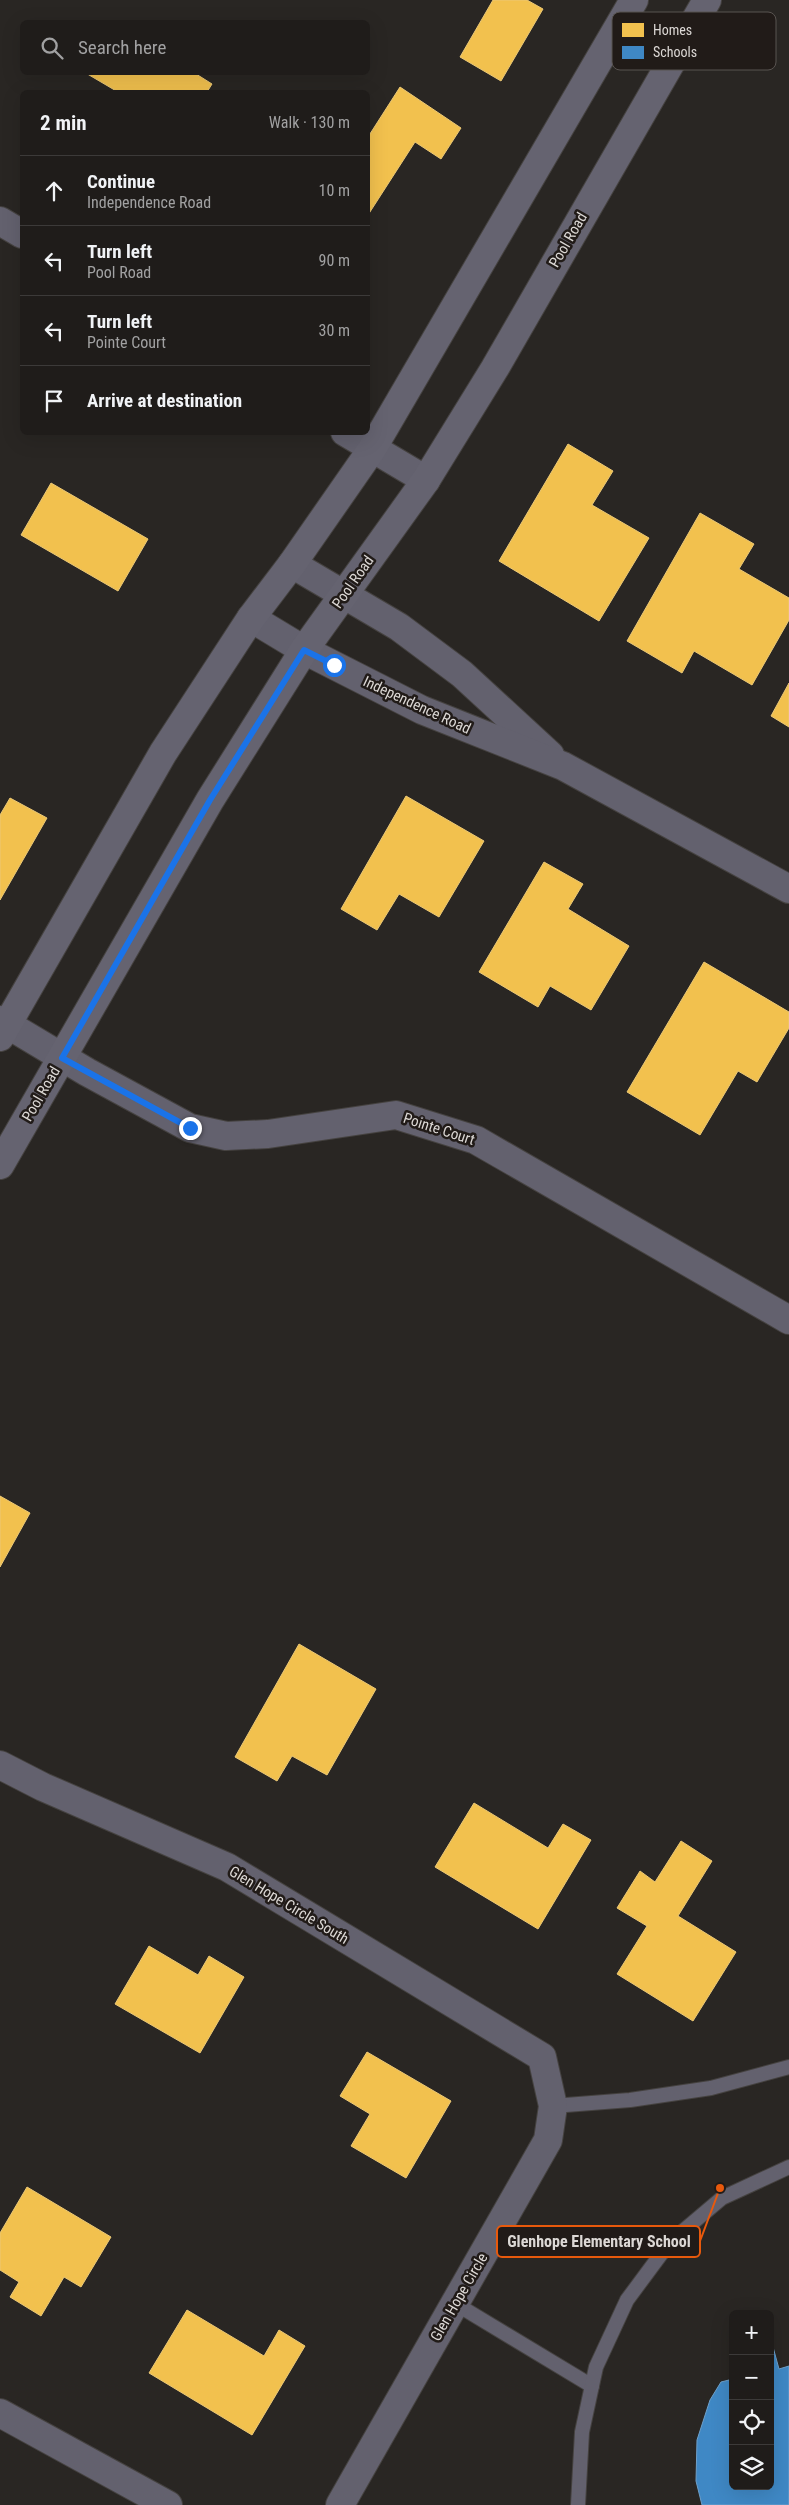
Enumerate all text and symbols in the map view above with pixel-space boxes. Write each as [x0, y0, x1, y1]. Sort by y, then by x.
legend [612, 12, 776, 70]
search box [20, 20, 370, 75]
text: Homes [653, 22, 692, 38]
icon: search [38, 34, 66, 62]
text: Search here [78, 36, 166, 59]
text: Schools [653, 44, 697, 60]
text: 2 min [40, 111, 87, 135]
text: Walk · 130 m [269, 113, 350, 132]
text: Continue [87, 170, 155, 193]
icon: ahead [40, 177, 68, 205]
text: 10 m [318, 181, 350, 200]
text: Independence Road [87, 193, 211, 212]
street label: Pool Road [545, 209, 591, 271]
text: Turn left [87, 240, 152, 263]
icon: left [40, 247, 68, 275]
text: 90 m [318, 251, 350, 270]
text: Pool Road [87, 263, 151, 282]
text: Turn left [87, 310, 152, 333]
icon: left [40, 317, 68, 345]
text: 30 m [318, 321, 350, 340]
text: Pointe Court [87, 333, 166, 352]
icon: arrive [40, 387, 68, 415]
text: Arrive at destination [87, 389, 242, 412]
street label: Pool Road [328, 552, 378, 612]
route start [323, 654, 346, 677]
street label: Independence Road [360, 672, 474, 738]
street label: Pool Road [18, 1063, 64, 1125]
street label: Pointe Court [401, 1109, 477, 1149]
route end [179, 1117, 202, 1140]
street label: Glen Hope Circle South [226, 1862, 352, 1948]
callout: Glenhope Elementary School [497, 2226, 700, 2257]
text: Glenhope Elementary School [507, 2232, 691, 2251]
street label: Glen Hope Circle [427, 2250, 491, 2344]
map controls [729, 2310, 774, 2490]
button: + [729, 2310, 774, 2355]
button: − [729, 2355, 774, 2400]
button: locate [729, 2400, 774, 2445]
button: layers [729, 2445, 774, 2490]

